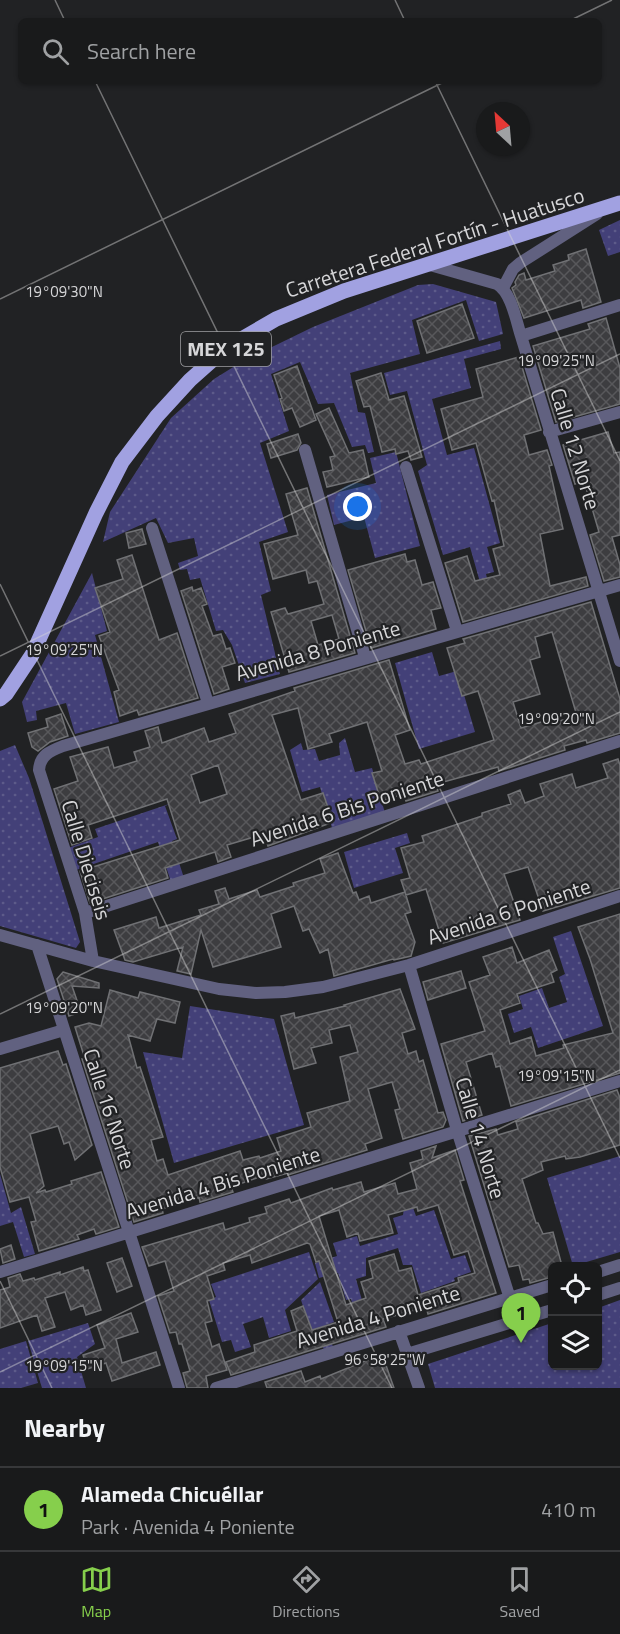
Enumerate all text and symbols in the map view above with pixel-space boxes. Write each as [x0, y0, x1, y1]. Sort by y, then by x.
search box [18, 18, 602, 84]
text: Search here [87, 34, 196, 68]
icon: search [39, 35, 72, 68]
north arrow [476, 102, 530, 156]
street label: Carretera Federal Fortín - Huatusco [281, 179, 588, 306]
text: 19°09'30"N [25, 280, 103, 303]
road number: MEX 125 [181, 332, 271, 366]
text: 19°09'25"N [517, 349, 595, 372]
street label: Calle 12 Norte [542, 384, 610, 513]
your location [343, 492, 372, 521]
street label: Avenida 8 Poniente [231, 611, 404, 689]
text: 19°09'25"N [25, 638, 103, 661]
text: 19°09'20"N [517, 707, 595, 730]
street label: Avenida 6 Bis Poniente [246, 762, 448, 855]
street label: Calle Dieciseis [54, 796, 120, 924]
street label: Avenida 6 Poniente [423, 870, 595, 953]
text: 19°09'20"N [25, 996, 103, 1019]
street label: Calle 16 Norte [75, 1044, 145, 1173]
text: 19°09'15"N [517, 1064, 595, 1087]
street label: Calle 14 Norte [447, 1073, 515, 1202]
street label: Avenida 4 Bis Poniente [121, 1137, 324, 1227]
map controls [548, 1262, 602, 1370]
button: locate [548, 1262, 602, 1316]
street label: Avenida 4 Poniente [292, 1276, 464, 1356]
pin: 1 [502, 1294, 540, 1343]
button: layers [548, 1316, 602, 1370]
text: 96°58'25"W [345, 1348, 425, 1371]
text: 19°09'15"N [25, 1354, 103, 1377]
text: Nearby [24, 1408, 105, 1447]
text: Alameda Chicuéllar [81, 1477, 264, 1511]
text: 1 [38, 1494, 49, 1525]
text: 410 m [541, 1494, 596, 1525]
text: Park · Avenida 4 Poniente [81, 1511, 295, 1542]
tab: Map [80, 1563, 113, 1623]
tab: Directions [272, 1563, 340, 1623]
tab: Saved [500, 1563, 540, 1623]

